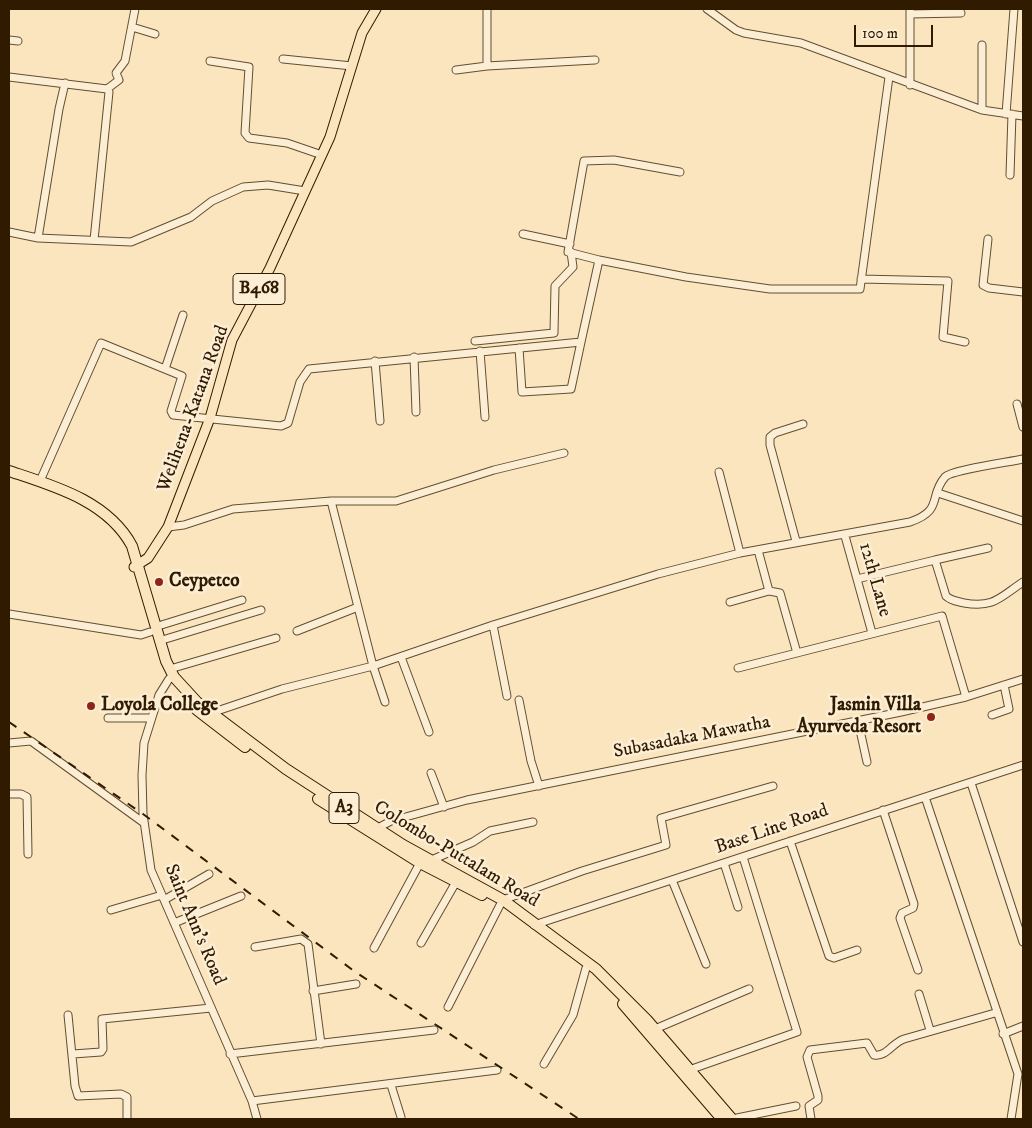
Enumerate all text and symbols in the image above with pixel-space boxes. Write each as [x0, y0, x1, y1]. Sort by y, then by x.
scale bar [857, 15, 936, 47]
text: 100 m [862, 24, 898, 43]
road number: B468 [233, 274, 285, 304]
street label: Welihena-Katana Road [153, 323, 235, 495]
street label: 12th Lane [853, 540, 895, 620]
place label: Ceypetco [169, 571, 239, 593]
marker: Ceypetco [153, 576, 165, 588]
place label: Loyola College [101, 695, 218, 717]
place label: Jasmin Villa Ayurveda Resort [797, 695, 921, 739]
marker: Loyola College [85, 700, 97, 712]
marker: Jasmin Villa Ayurveda Resort [925, 711, 937, 723]
street label: Subasadaka Mawatha [612, 712, 772, 764]
road number: A3 [329, 792, 359, 824]
street label: Colombo-Puttalam Road [369, 797, 543, 913]
street label: Base Line Road [712, 800, 832, 860]
street label: Saint Ann's Road [158, 861, 230, 989]

